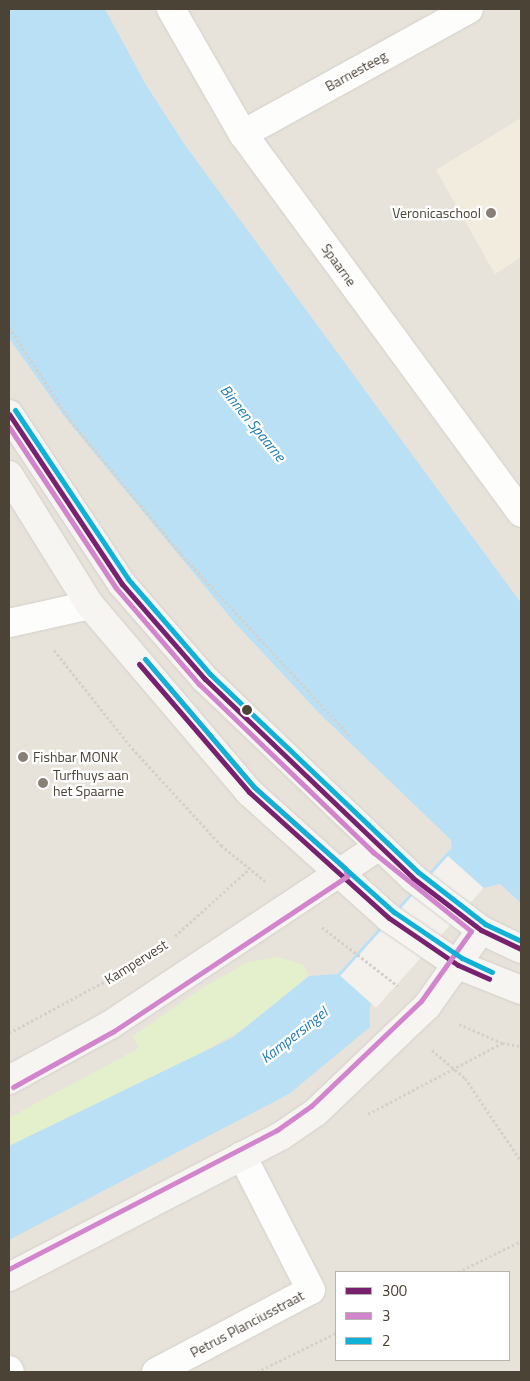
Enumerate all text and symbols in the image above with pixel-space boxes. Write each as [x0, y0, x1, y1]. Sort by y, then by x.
street label: Barnesteeg [322, 47, 390, 95]
place label: Veronicaschool [392, 205, 481, 221]
marker: Veronicaschool [485, 207, 497, 219]
street label: Spaarne [318, 240, 360, 290]
water label: Binnen Spaarne [217, 381, 289, 465]
unlabelled marker [242, 705, 252, 715]
place label: Fishbar MONK [33, 749, 118, 765]
marker: Fishbar MONK [17, 751, 29, 763]
place label: Turfhuys aan het Spaarne [53, 767, 129, 800]
marker: Turfhuys aan het Spaarne [37, 777, 49, 789]
street label: Kampervest [101, 936, 171, 988]
water label: Kampersingel [257, 1003, 331, 1067]
legend [335, 1271, 510, 1361]
text: 300 [382, 1279, 407, 1302]
street label: Petrus Planciusstraat [187, 1287, 307, 1361]
text: 3 [382, 1304, 390, 1327]
text: 2 [382, 1329, 390, 1352]

